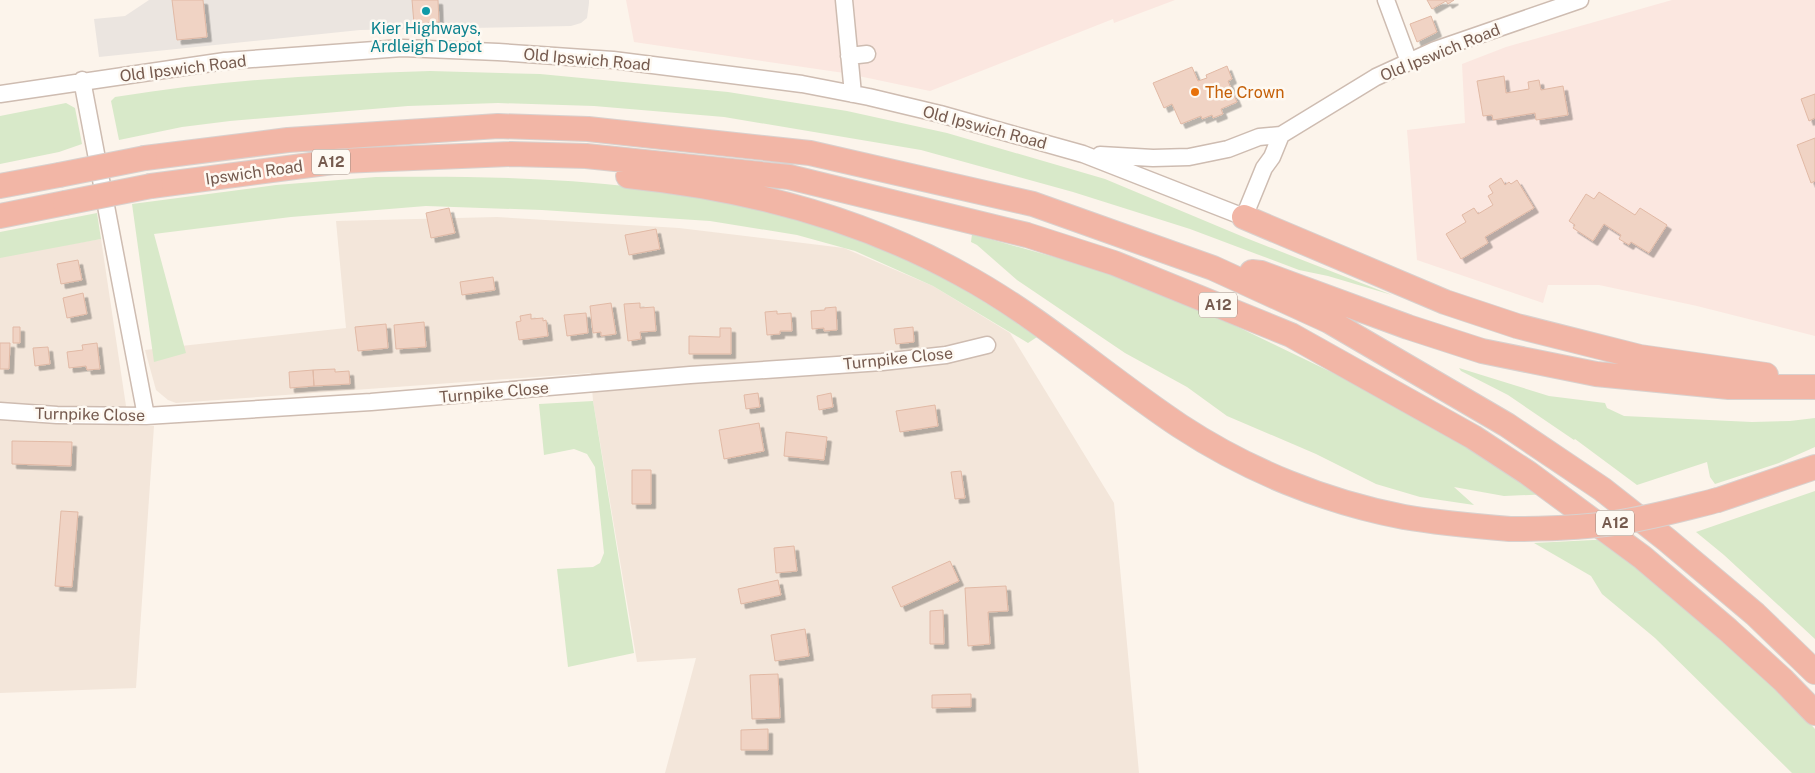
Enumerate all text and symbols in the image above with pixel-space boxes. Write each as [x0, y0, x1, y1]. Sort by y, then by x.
marker: Kier Highways, Ardleigh Depot [420, 5, 432, 17]
place label: Kier Highways, Ardleigh Depot [370, 19, 482, 56]
street label: Old Ipswich Road [1377, 20, 1503, 85]
street label: Old Ipswich Road [523, 44, 651, 75]
street label: Old Ipswich Road [119, 51, 248, 86]
place label: The Crown [1205, 83, 1284, 102]
marker: The Crown [1189, 86, 1201, 98]
street label: Old Ipswich Road [921, 102, 1049, 153]
road number: A12 [312, 150, 350, 174]
street label: Ipswich Road [204, 156, 304, 189]
road number: A12 [1199, 292, 1237, 318]
street label: Turnpike Close [842, 343, 954, 374]
street label: Turnpike Close [438, 378, 550, 407]
street label: Turnpike Close [35, 404, 145, 425]
road number: A12 [1596, 510, 1634, 536]

